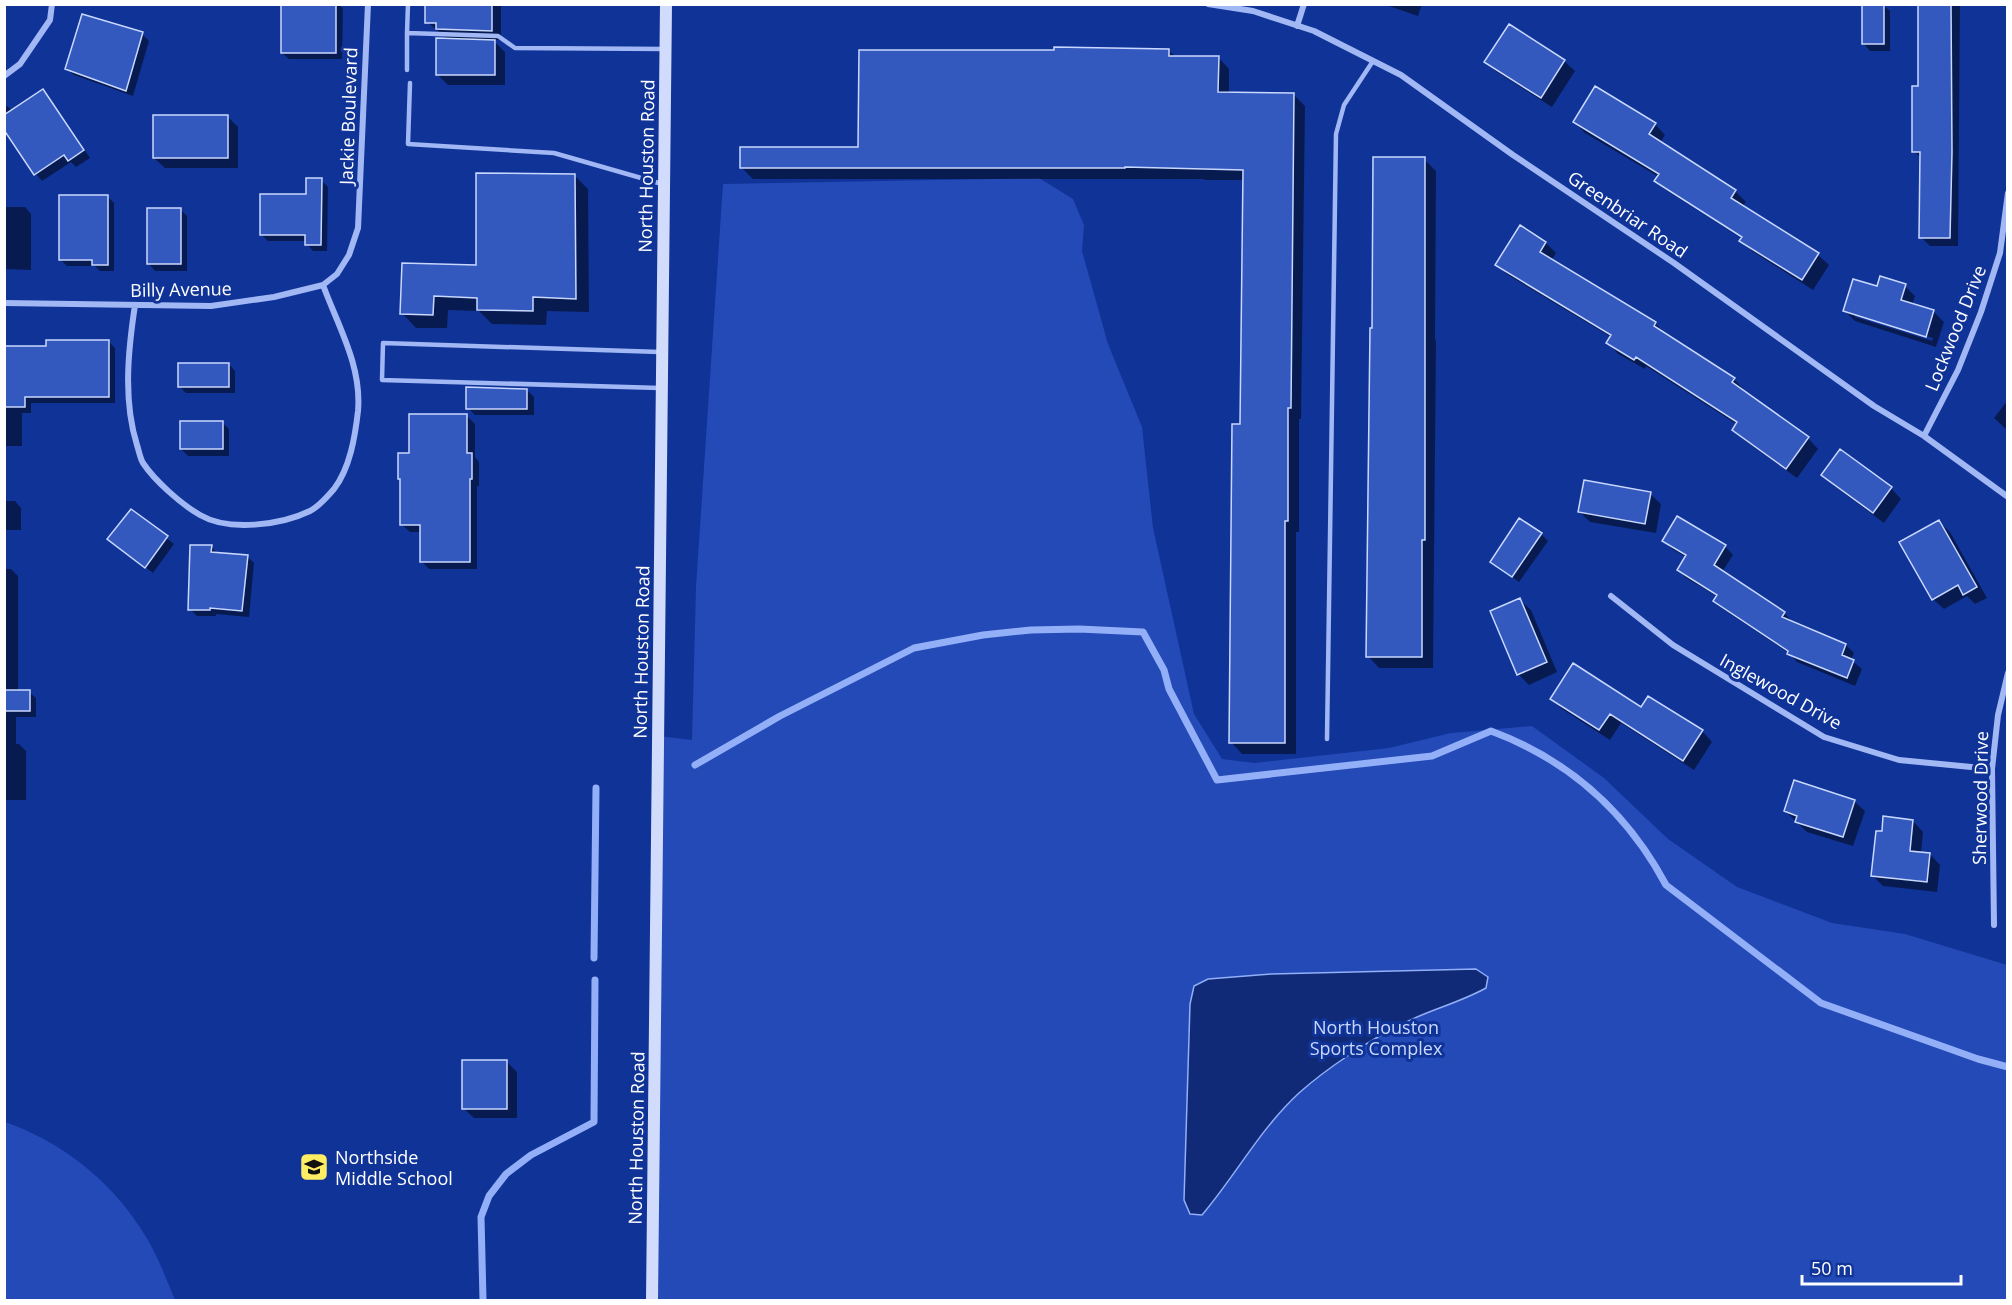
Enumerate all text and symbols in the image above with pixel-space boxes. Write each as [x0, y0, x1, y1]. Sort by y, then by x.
street label: Jackie Boulevard [334, 47, 362, 187]
street label: North Houston Road [632, 79, 660, 253]
street label: Greenbriar Road [1563, 165, 1693, 263]
street label: Lockwood Drive [1919, 262, 1991, 394]
street label: Billy Avenue [130, 276, 232, 302]
street label: North Houston Road [627, 565, 655, 739]
street label: Inglewood Drive [1716, 648, 1846, 734]
street label: Sherwood Drive [1967, 731, 1993, 865]
park label: North Houston Sports Complex [1310, 1015, 1443, 1060]
street label: North Houston Road [622, 1051, 650, 1225]
place label: Northside Middle School [335, 1145, 453, 1190]
school or university icon: Northside Middle School [298, 1151, 330, 1183]
scale bar [1802, 1248, 1961, 1286]
text: 50 m [1811, 1256, 1853, 1280]

